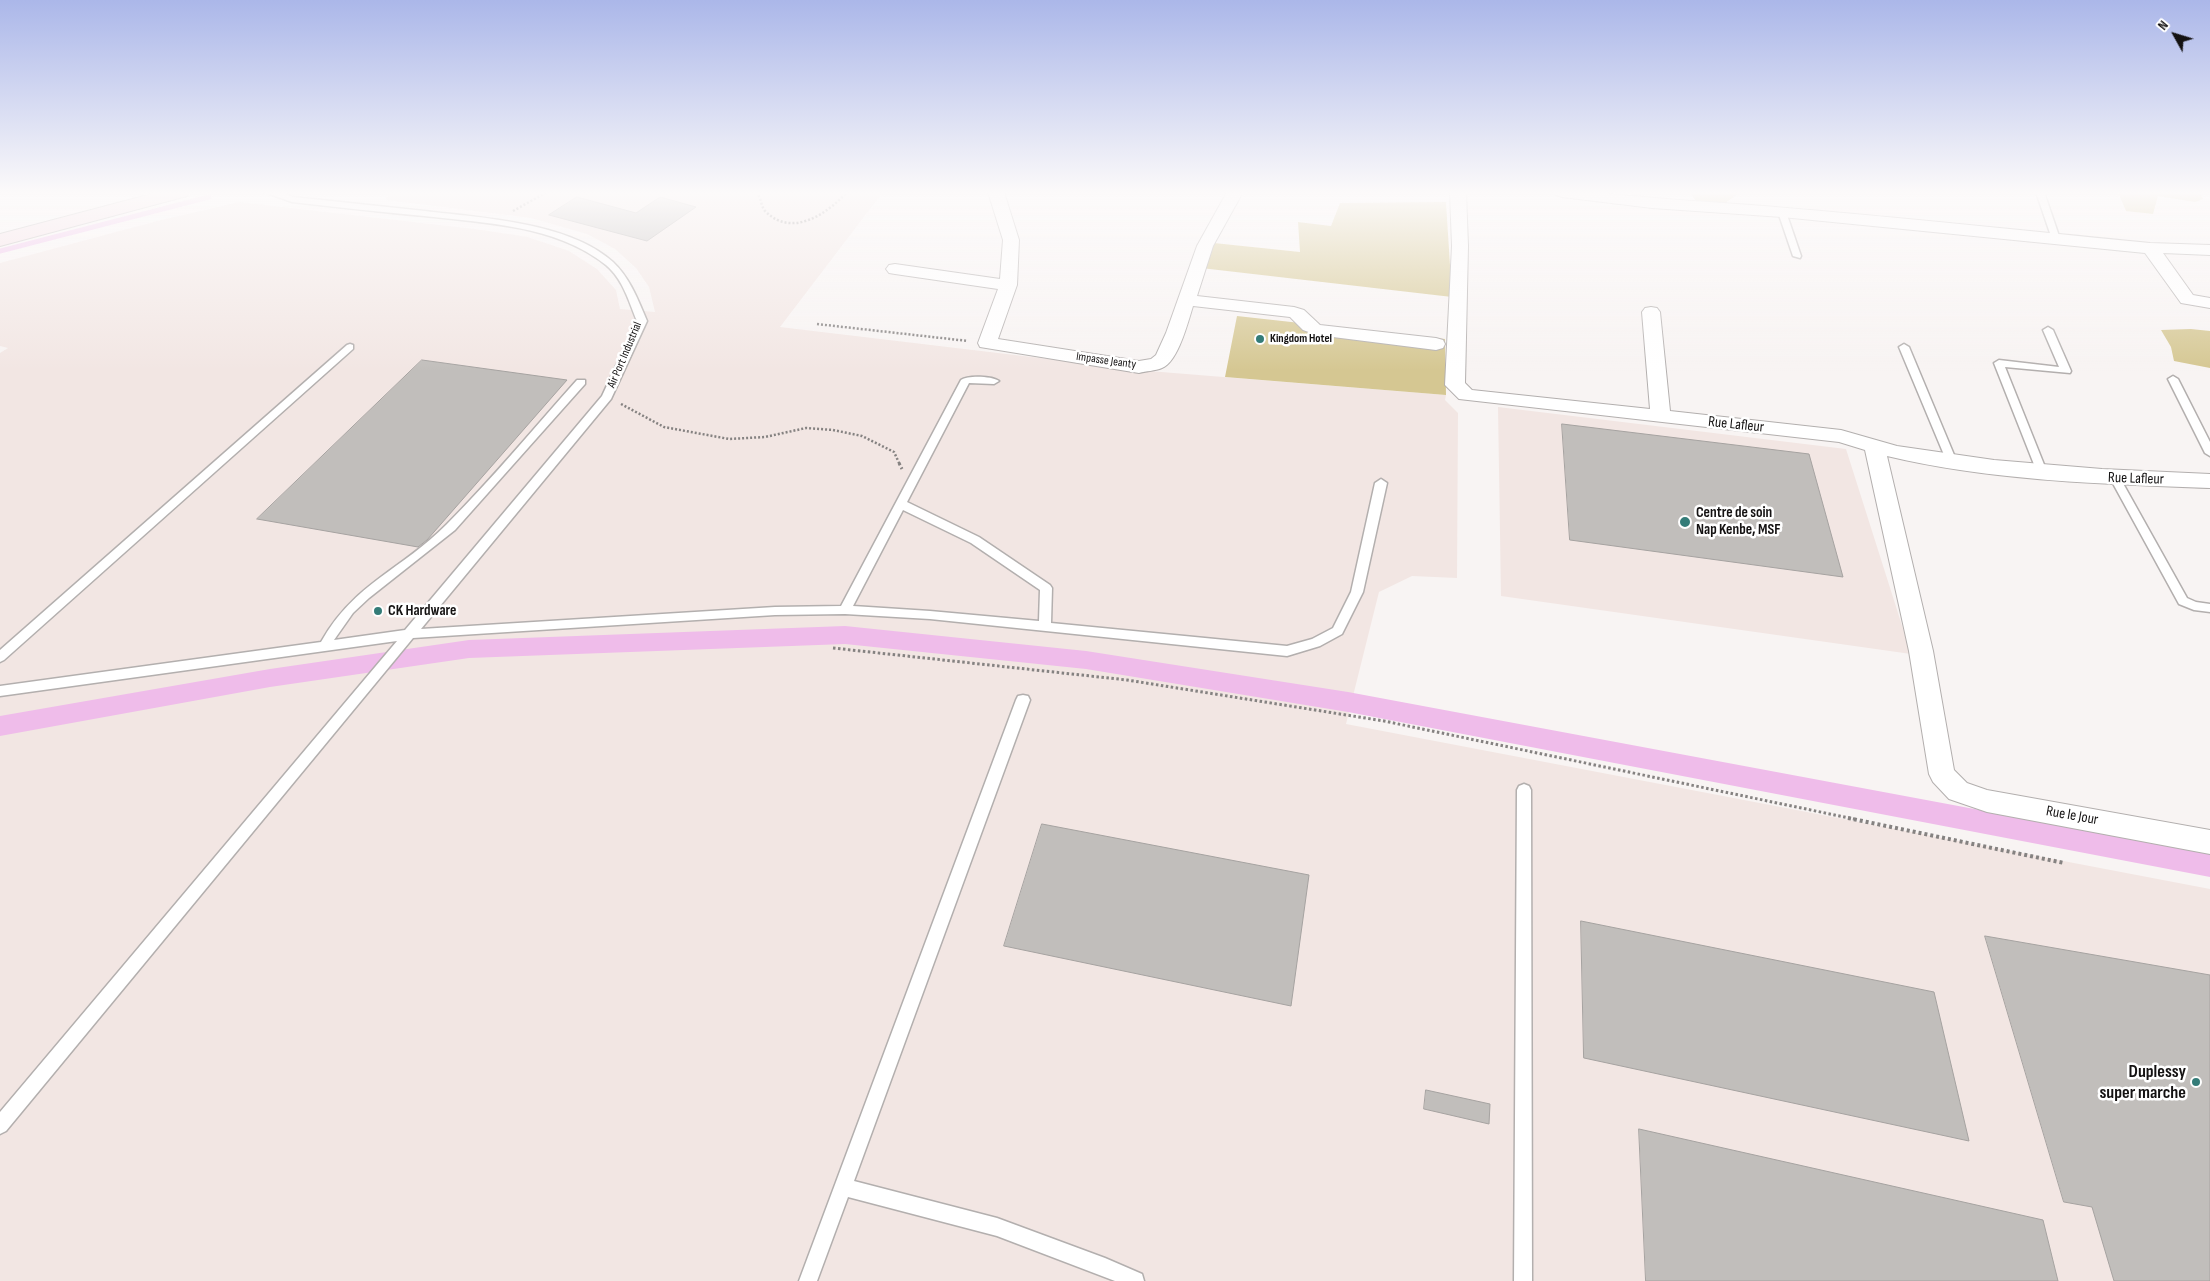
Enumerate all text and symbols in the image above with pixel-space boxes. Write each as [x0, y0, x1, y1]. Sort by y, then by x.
north arrow [2150, 10, 2200, 60]
text: N [2154, 17, 2172, 34]
street label: Air Port Industrial [605, 320, 645, 390]
place label: Kingdom Hotel [1270, 332, 1332, 346]
marker: Kingdom Hotel [1254, 333, 1266, 345]
street label: Impasse Jeanty [1075, 350, 1137, 372]
street label: Rue Lafleur [1707, 413, 1765, 437]
street label: Rue Lafleur [2108, 469, 2164, 489]
place label: Centre de soin Nap Kenbe, MSF [1696, 504, 1780, 539]
marker: Centre de soin Nap Kenbe, MSF [1678, 515, 1692, 529]
place label: CK Hardware [388, 602, 456, 620]
marker: CK Hardware [372, 605, 384, 617]
street label: Rue le Jour [2044, 803, 2100, 829]
place label: Duplessy super marche [2099, 1061, 2186, 1104]
marker: Duplessy super marche [2190, 1076, 2202, 1088]

